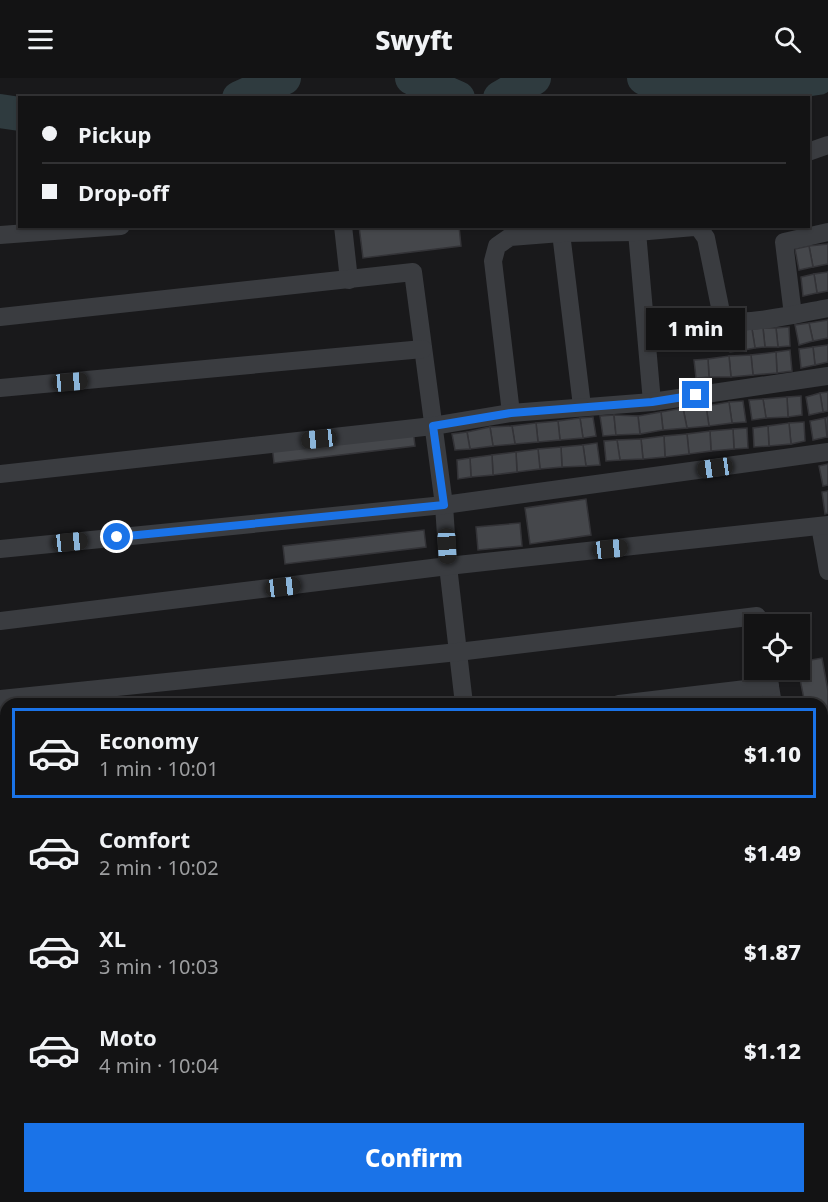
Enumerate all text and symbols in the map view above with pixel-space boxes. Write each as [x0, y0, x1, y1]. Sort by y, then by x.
text: Swyft [375, 21, 453, 58]
icon: menu [24, 23, 57, 56]
icon: search [771, 23, 804, 56]
text: Pickup [78, 119, 151, 149]
text: Drop-off [78, 177, 169, 207]
callout: 1 min [646, 308, 746, 350]
text: 1 min [668, 315, 723, 342]
car [51, 371, 89, 393]
route end [682, 381, 709, 408]
car [300, 428, 338, 450]
car [696, 457, 734, 479]
route start [103, 523, 130, 550]
car [437, 528, 457, 564]
car [51, 531, 89, 553]
car [591, 538, 629, 560]
car [264, 576, 302, 598]
map controls [744, 614, 810, 680]
button: locate [744, 614, 810, 680]
text: Economy [99, 725, 198, 755]
icon: car [27, 726, 81, 780]
text: $1.10 [744, 738, 801, 768]
text: 1 min · 10:01 [99, 755, 219, 782]
text: Comfort [99, 824, 190, 854]
icon: car [27, 825, 81, 879]
text: $1.49 [744, 837, 801, 867]
text: 2 min · 10:02 [99, 854, 219, 881]
text: XL [99, 923, 126, 953]
icon: car [27, 924, 81, 978]
text: $1.87 [744, 936, 801, 966]
text: 3 min · 10:03 [99, 953, 219, 980]
text: Moto [99, 1022, 157, 1052]
icon: car [27, 1023, 81, 1077]
text: $1.12 [744, 1035, 801, 1065]
text: 4 min · 10:04 [99, 1052, 219, 1079]
button: Confirm [24, 1123, 804, 1192]

